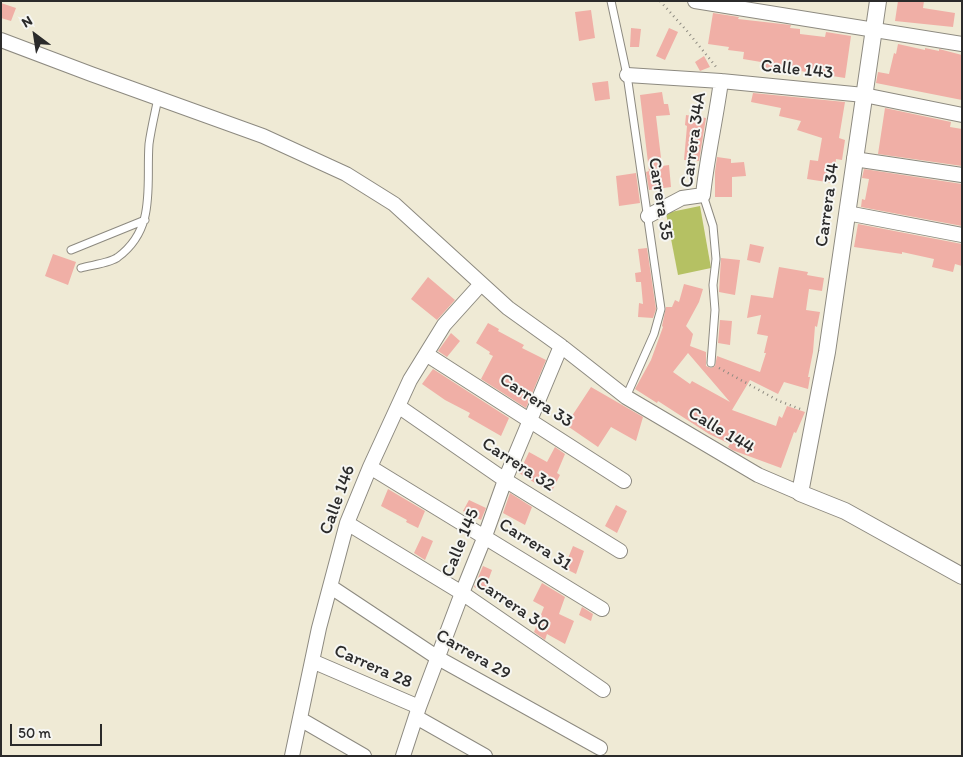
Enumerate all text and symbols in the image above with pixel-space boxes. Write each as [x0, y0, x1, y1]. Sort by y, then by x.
north arrow [10, 10, 60, 60]
text: N [19, 12, 35, 31]
street label: Calle 143 [760, 55, 834, 85]
street label: Carrera 34A [677, 91, 711, 189]
street label: Carrera 35 [643, 156, 677, 242]
street label: Carrera 34 [811, 162, 845, 248]
street label: Carrera 33 [495, 369, 577, 433]
street label: Calle 144 [684, 403, 758, 459]
street label: Carrera 32 [477, 433, 559, 497]
street label: Calle 146 [315, 462, 361, 538]
street label: Calle 145 [437, 505, 485, 581]
street label: Carrera 31 [494, 514, 576, 576]
street label: Carrera 30 [471, 572, 553, 638]
street label: Carrera 29 [432, 625, 514, 685]
street label: Carrera 28 [331, 640, 415, 694]
scale bar [12, 714, 105, 746]
text: 50 m [18, 724, 51, 742]

